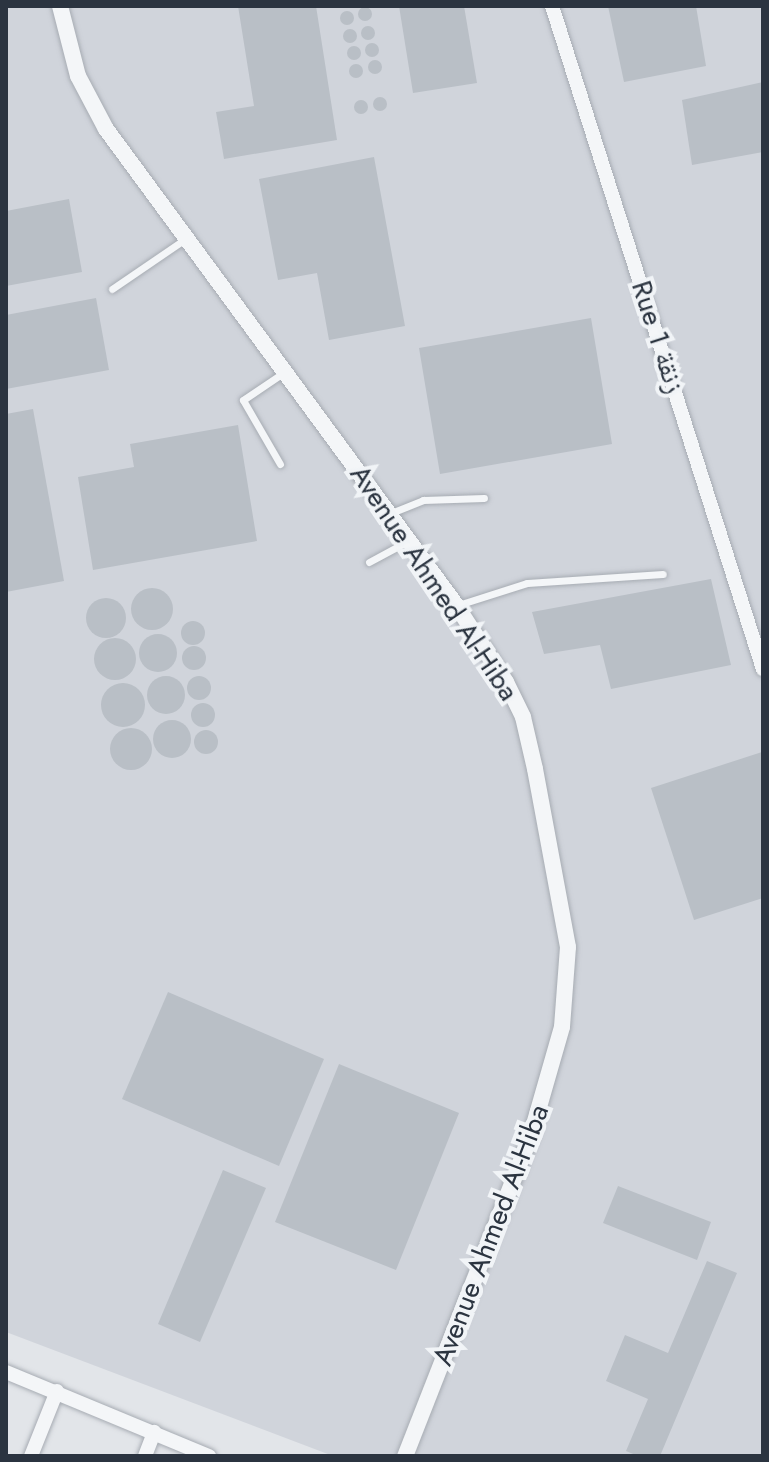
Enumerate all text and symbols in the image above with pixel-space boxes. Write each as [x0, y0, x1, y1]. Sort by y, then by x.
street label: Rue 1 زنقة [624, 277, 692, 397]
street label: Avenue Ahmed Al-Hiba [343, 459, 525, 707]
street label: Avenue Ahmed Al-Hiba [426, 1100, 556, 1370]

